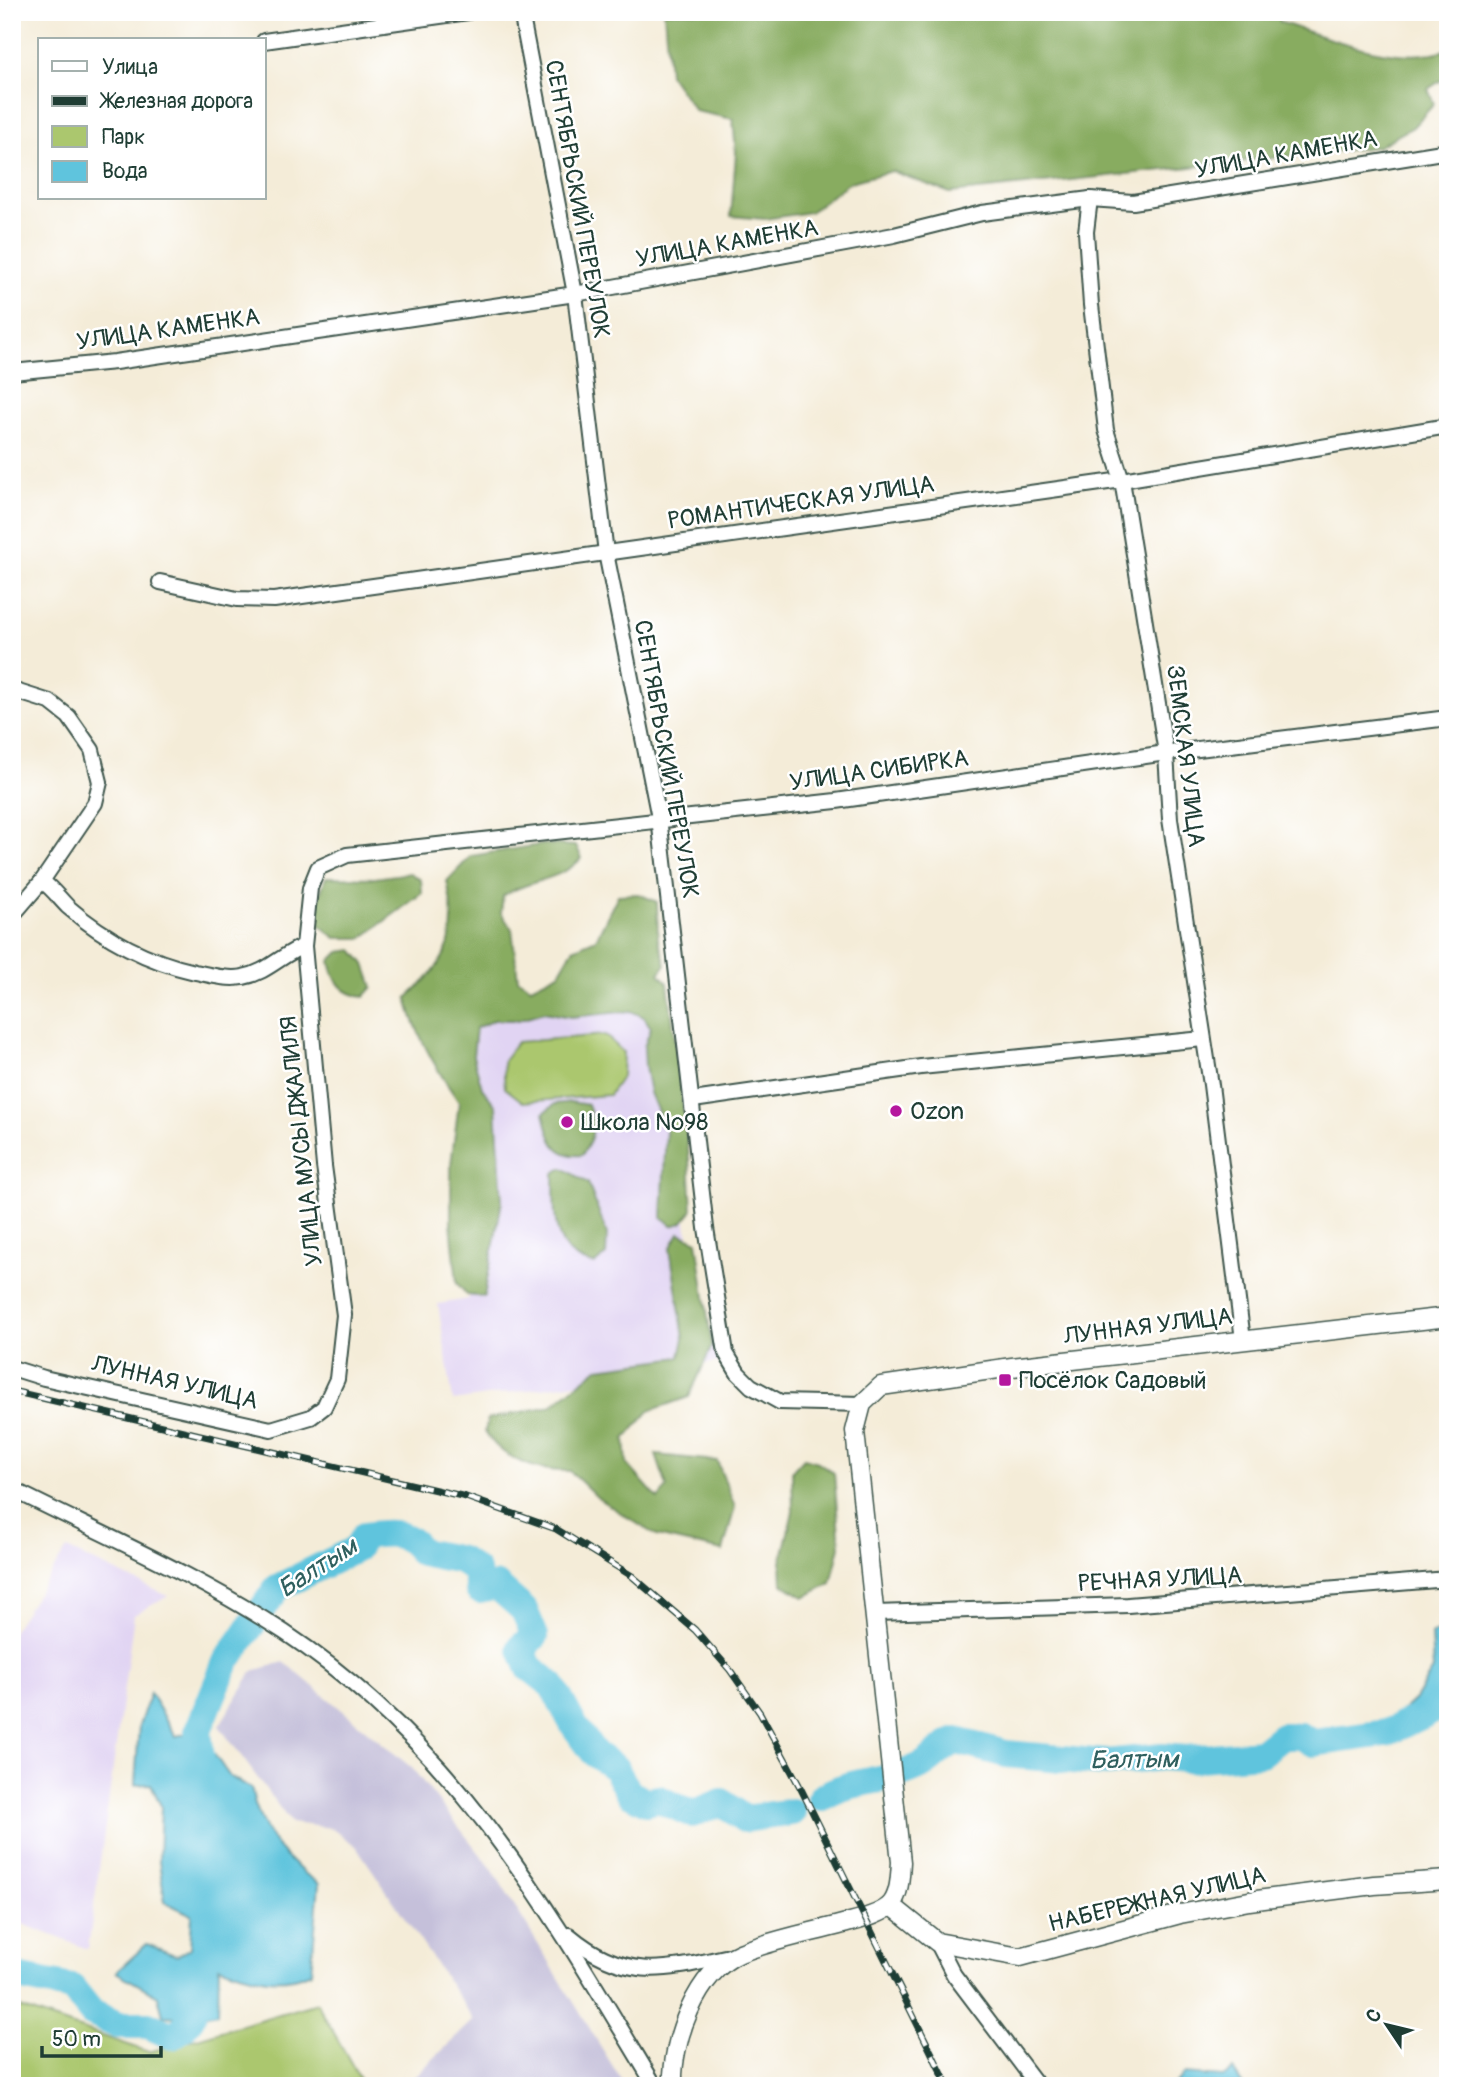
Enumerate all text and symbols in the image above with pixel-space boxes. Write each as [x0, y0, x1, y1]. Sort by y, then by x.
legend [38, 38, 266, 200]
text: Улица [102, 54, 158, 81]
street label: СЕНТЯБРЬСКИЙ ПЕРЕУЛОК [539, 58, 616, 341]
text: Железная дорога [99, 88, 253, 115]
text: Парк [102, 124, 145, 151]
street label: УЛИЦА КАМЕНКА [1193, 124, 1380, 185]
text: Вода [102, 158, 148, 185]
street label: УЛИЦА КАМЕНКА [634, 213, 821, 274]
street label: УЛИЦА КАМЕНКА [75, 302, 262, 357]
street label: РОМАНТИЧЕСКАЯ УЛИЦА [666, 469, 936, 536]
street label: СЕНТЯБРЬСКИЙ ПЕРЕУЛОК [628, 618, 705, 901]
street label: ЗЕМСКАЯ УЛИЦА [1160, 663, 1211, 849]
street label: УЛИЦА СИБИРКА [788, 744, 970, 797]
street label: УЛИЦА МУСЫ ДЖАЛИЛЯ [274, 1014, 329, 1268]
place label: Ozon [910, 1097, 964, 1126]
marker: Ozon [888, 1103, 904, 1119]
place label: Школа №98 [581, 1108, 708, 1137]
marker: Школа №98 [559, 1114, 575, 1130]
street label: ЛУННАЯ УЛИЦА [1061, 1302, 1234, 1351]
street label: ЛУННАЯ УЛИЦА [88, 1349, 261, 1416]
place label: Посёлок Садовый [1019, 1366, 1207, 1395]
marker: Посёлок Садовый [997, 1372, 1013, 1388]
water label: Балтым [272, 1529, 365, 1605]
street label: РЕЧНАЯ УЛИЦА [1077, 1561, 1243, 1598]
water label: Балтым [1090, 1743, 1180, 1777]
street label: НАБЕРЕЖНАЯ УЛИЦА [1046, 1860, 1269, 1939]
north arrow [1352, 1990, 1422, 2060]
text: С [1361, 2004, 1387, 2028]
scale bar [42, 2014, 161, 2058]
text: 50 m [52, 2026, 101, 2053]

